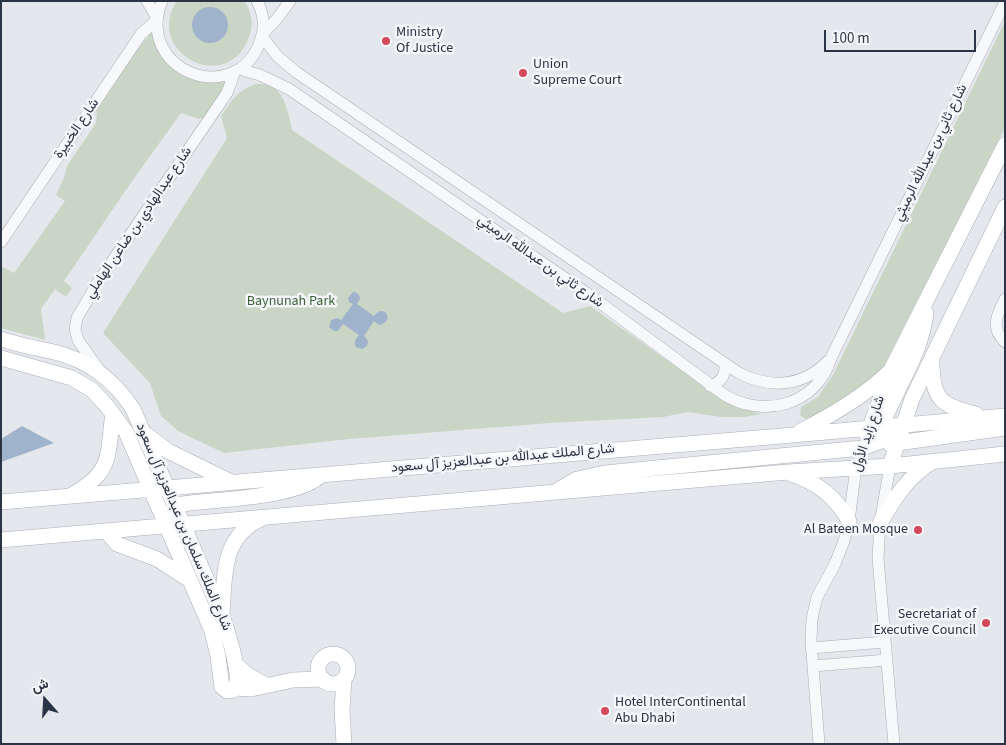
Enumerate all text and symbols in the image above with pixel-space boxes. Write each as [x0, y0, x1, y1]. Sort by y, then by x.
scale bar [826, 20, 978, 52]
place label: Ministry Of Justice [396, 25, 453, 58]
text: 100 m [832, 28, 870, 49]
marker: Ministry Of Justice [380, 35, 392, 47]
place label: Union Supreme Court [533, 57, 622, 90]
marker: Union Supreme Court [517, 67, 529, 79]
street label: شارع ثاني بن عبدالله الرميثي [890, 82, 972, 224]
street label: شارع الخبيرة [51, 96, 103, 162]
street label: شارع عبدالهادي بن ضاعن الهاملي [82, 144, 196, 302]
street label: شارع ثاني بن عبدالله الرميثي [474, 212, 606, 312]
park label: Baynunah Park [247, 294, 335, 310]
street label: شارع زايد الأول [849, 394, 889, 474]
street label: شارع الملك سلمان بن عبدالعزيز آل سعود [132, 421, 234, 633]
street label: شارع الملك عبدالله بن عبدالعزيز آل سعود [390, 441, 616, 477]
place label: Al Bateen Mosque [804, 522, 908, 538]
marker: Al Bateen Mosque [912, 524, 924, 536]
place label: Secretariat of Executive Council [873, 607, 976, 640]
marker: Secretariat of Executive Council [980, 617, 992, 629]
text: ش [29, 674, 51, 698]
north arrow [20, 675, 70, 725]
place label: Hotel InterContinental Abu Dhabi [615, 695, 746, 728]
marker: Hotel InterContinental Abu Dhabi [599, 705, 611, 717]

